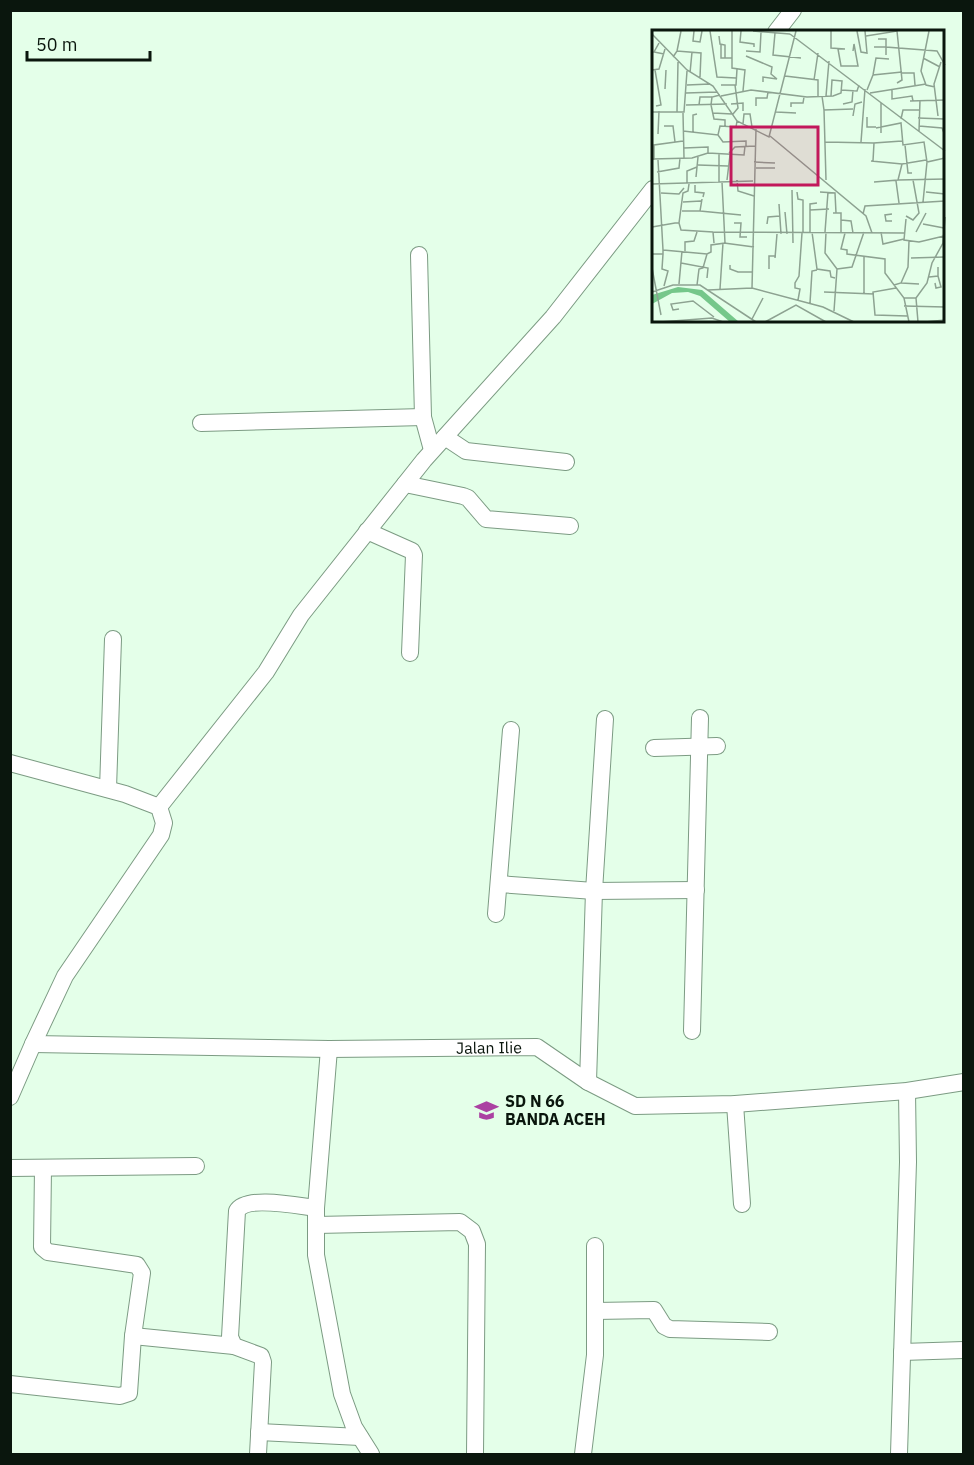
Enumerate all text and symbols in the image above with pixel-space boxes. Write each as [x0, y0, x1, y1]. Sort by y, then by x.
scale bar [27, 24, 150, 62]
inset map [652, 30, 944, 322]
text: 50 m [36, 33, 78, 56]
street label: Jalan Ilie [456, 1037, 522, 1058]
place label: SD N 66 BANDA ACEH [505, 1091, 605, 1129]
school or university icon: SD N 66 BANDA ACEH [474, 1097, 500, 1123]

